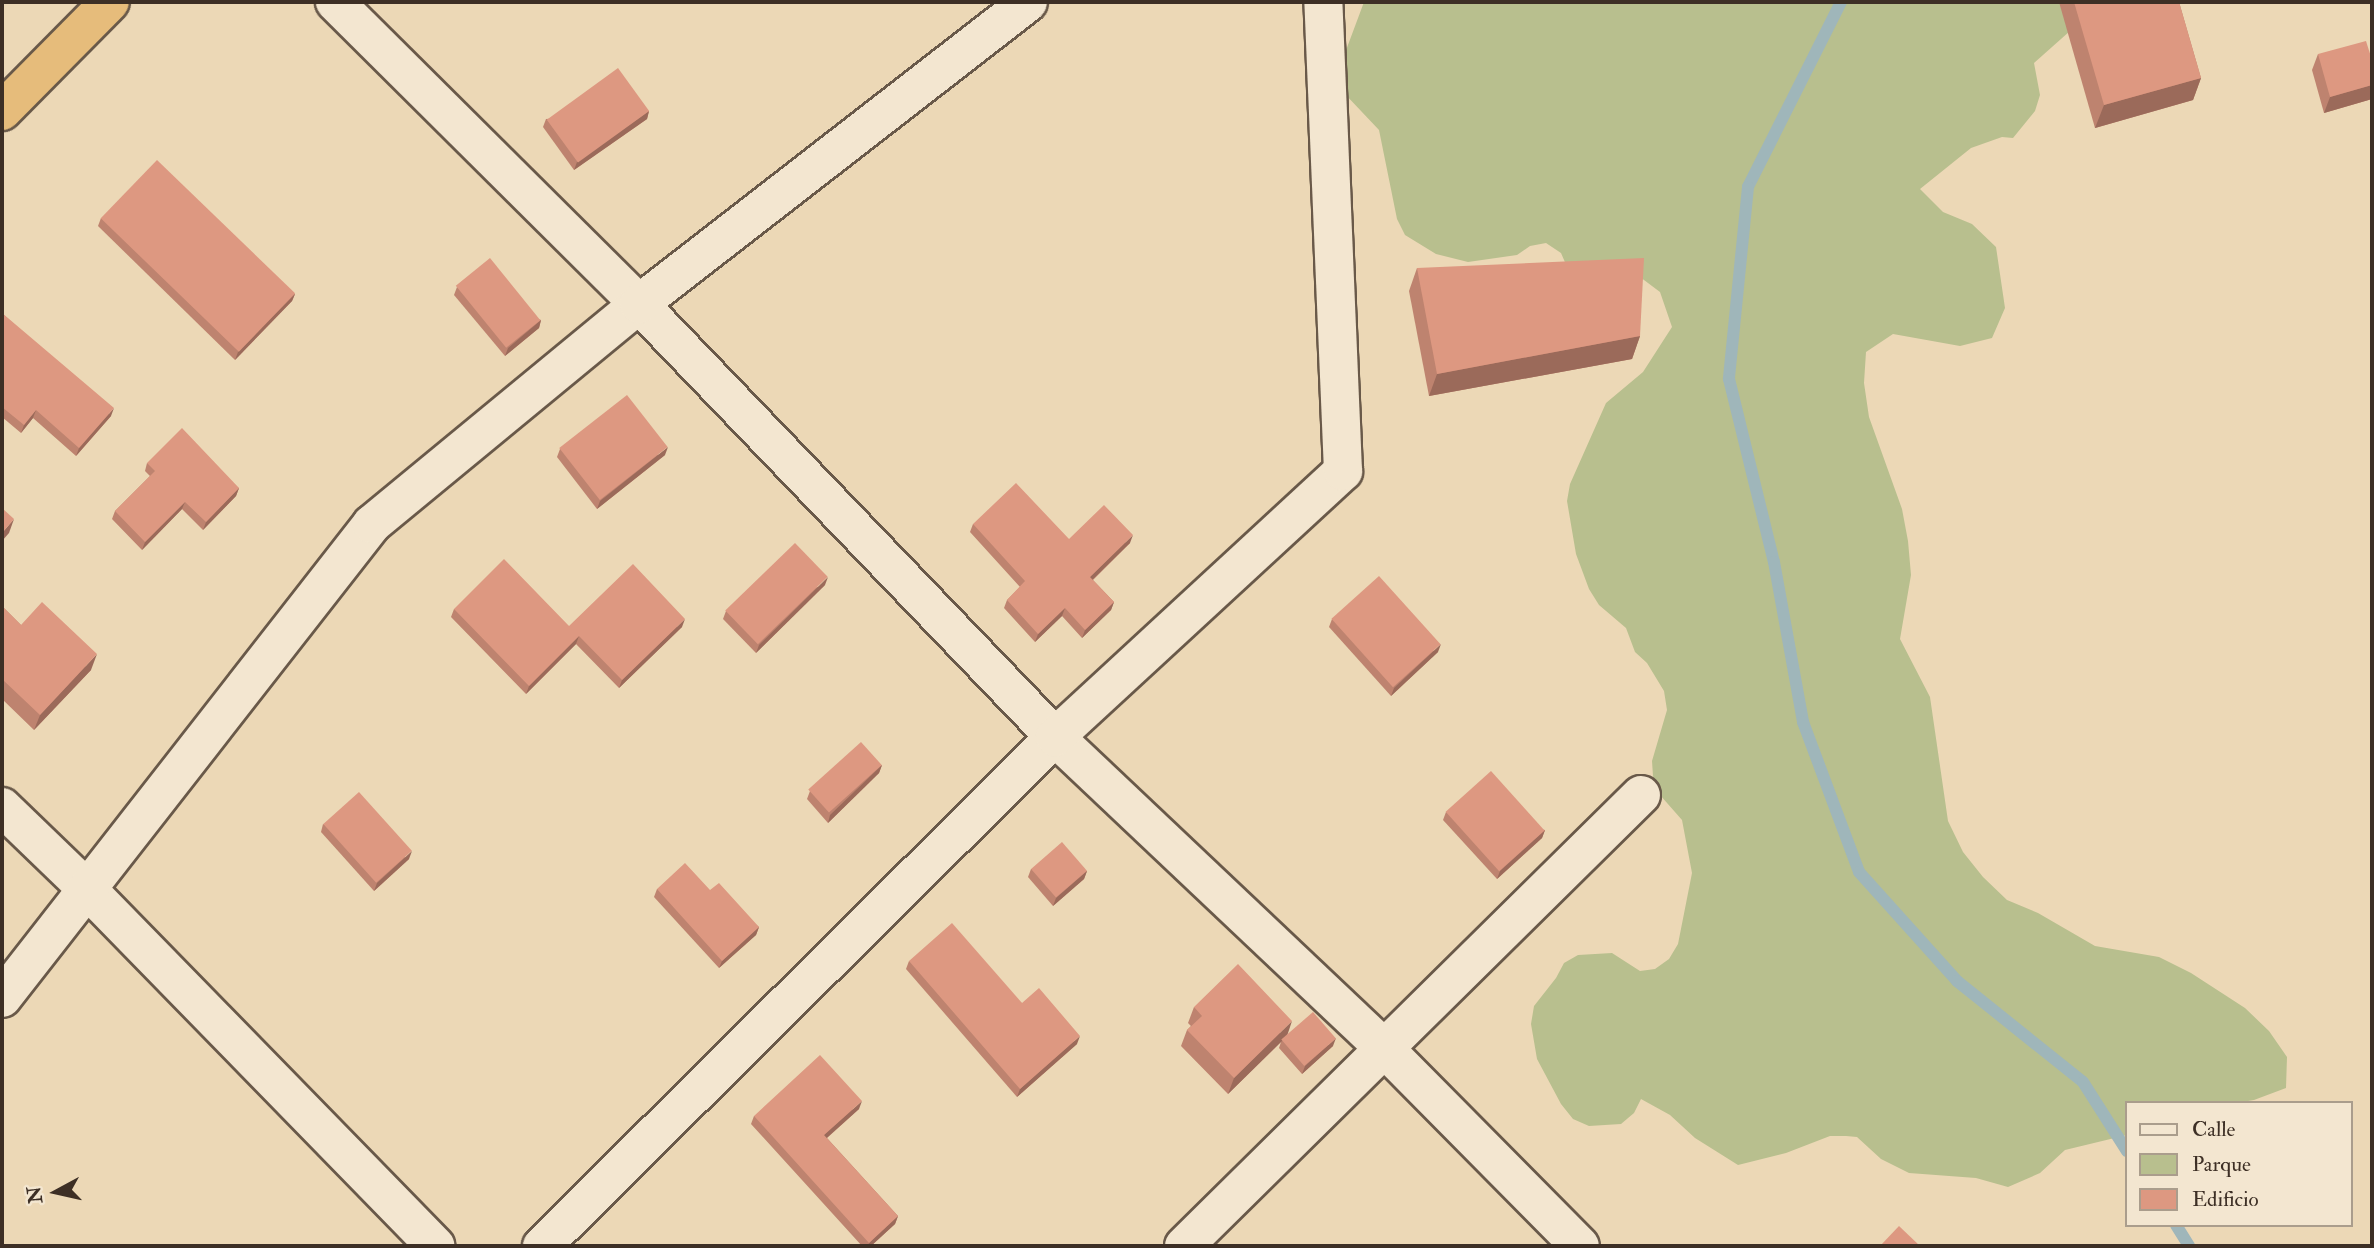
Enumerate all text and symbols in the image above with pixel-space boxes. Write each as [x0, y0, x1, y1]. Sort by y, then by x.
legend [2126, 1101, 2353, 1227]
text: Calle [2192, 1116, 2235, 1143]
text: Parque [2192, 1151, 2251, 1178]
north arrow [21, 1157, 91, 1227]
text: N [22, 1185, 48, 1205]
text: Edificio [2192, 1186, 2259, 1213]

